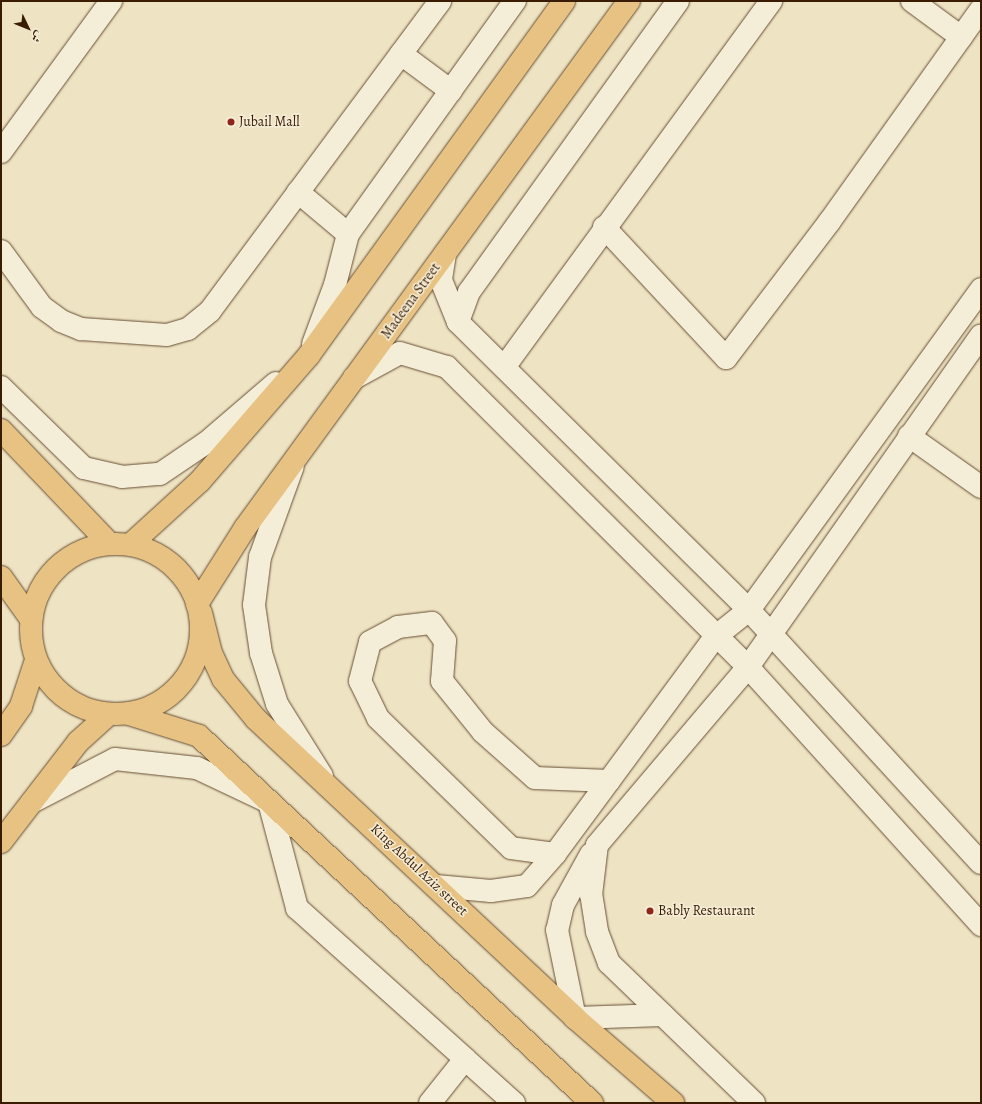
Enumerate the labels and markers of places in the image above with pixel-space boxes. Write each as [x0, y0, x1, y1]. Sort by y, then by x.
place label: Jubail Mall [239, 114, 300, 130]
marker: Jubail Mall [226, 117, 236, 127]
place label: Bably Restaurant [658, 903, 755, 919]
marker: Bably Restaurant [645, 906, 655, 916]

